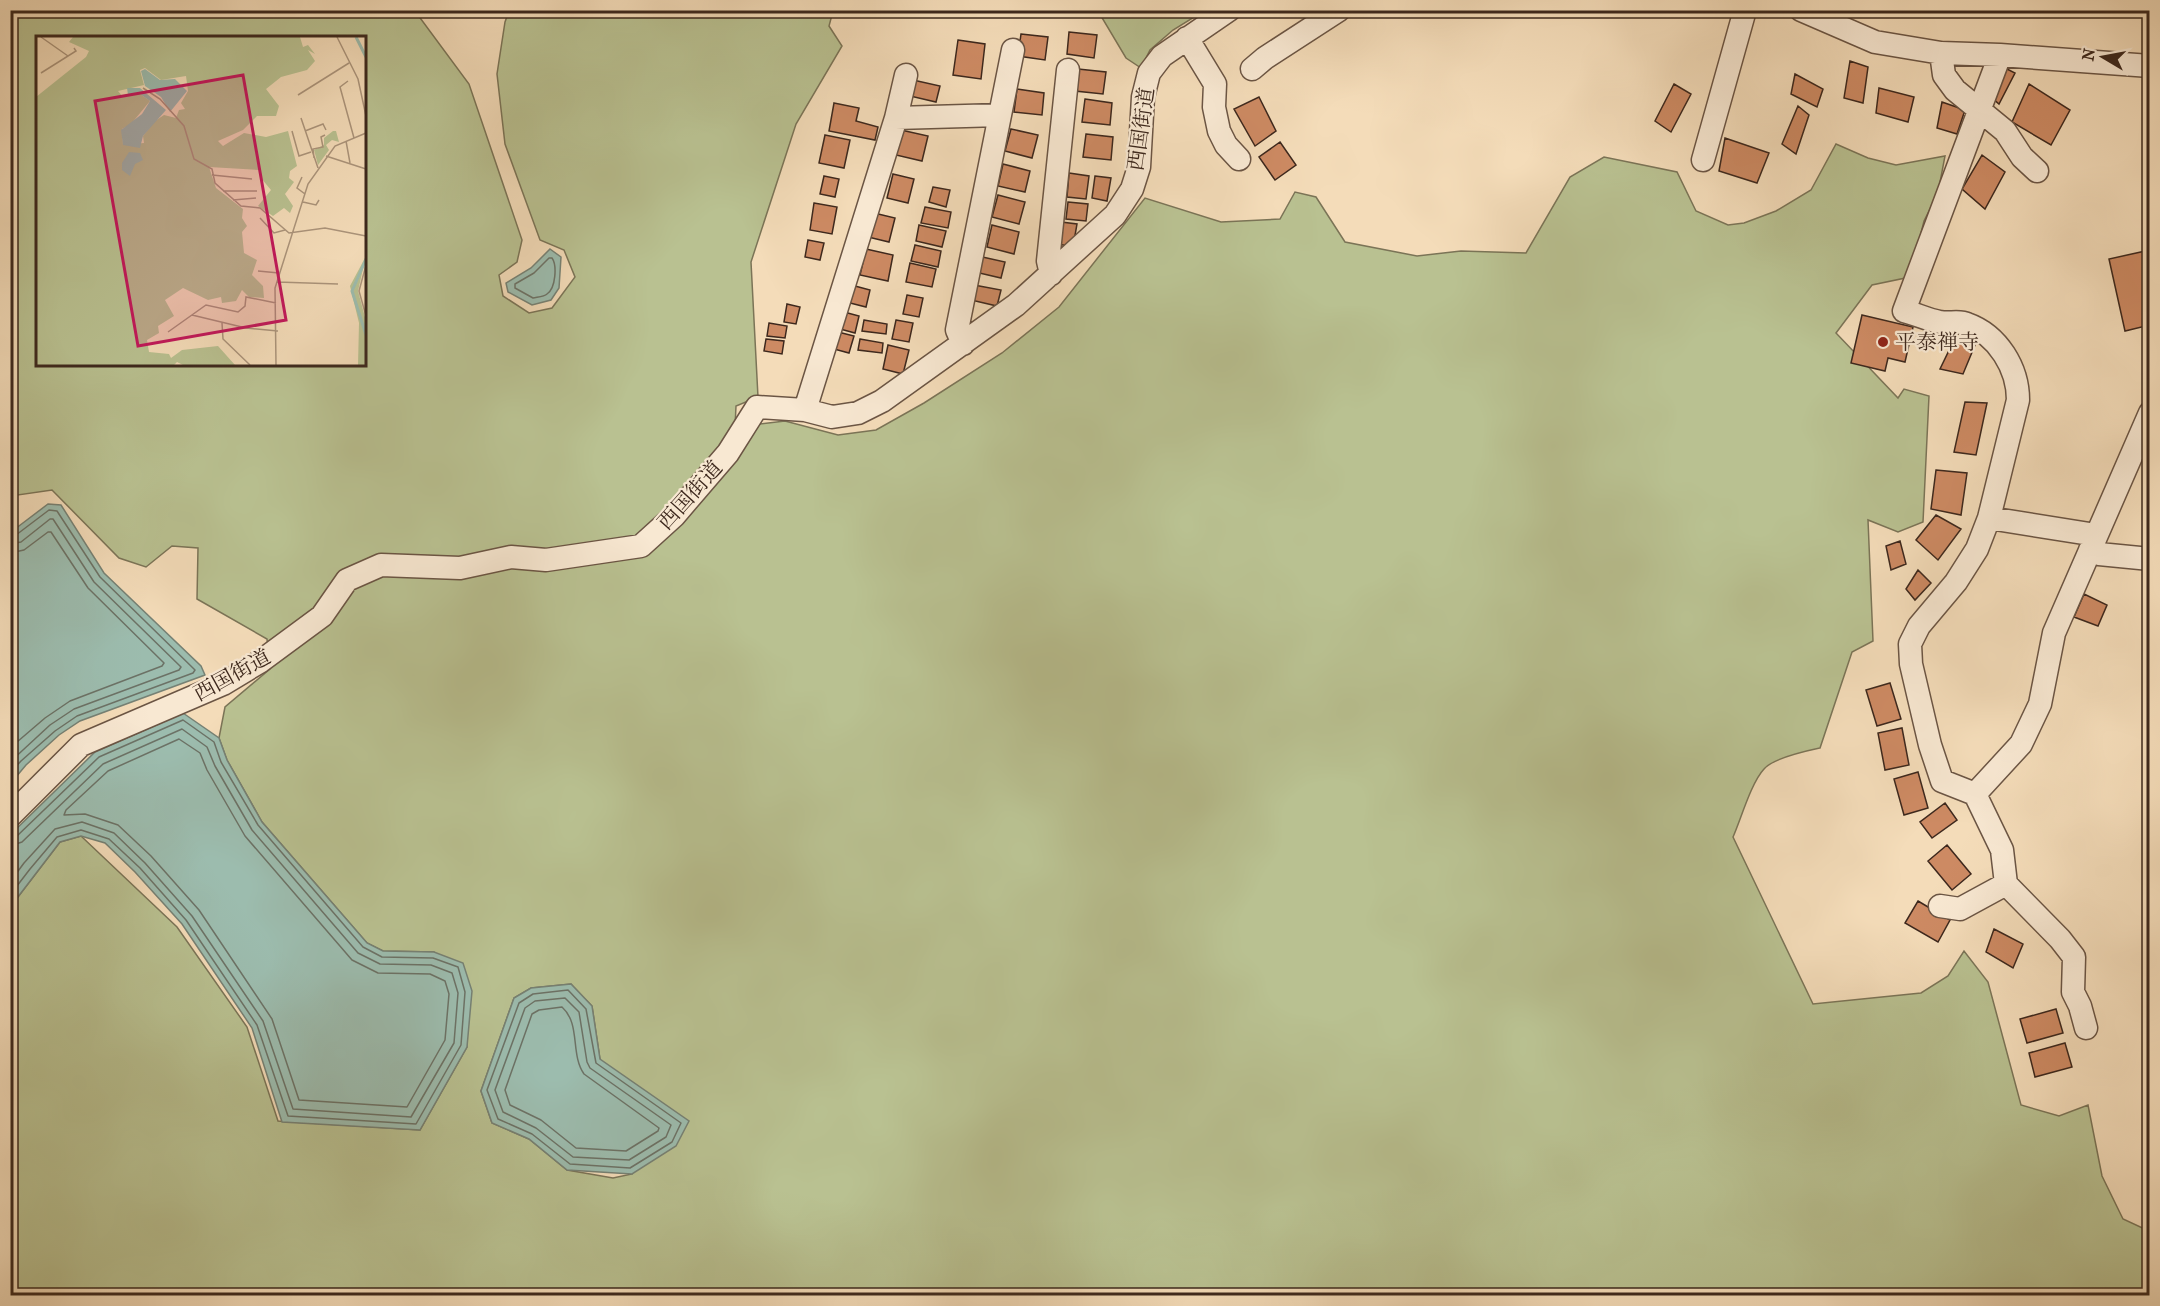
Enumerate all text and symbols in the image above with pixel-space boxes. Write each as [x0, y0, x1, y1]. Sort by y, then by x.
north arrow [2073, 27, 2133, 87]
inset map [36, 36, 366, 366]
text: N [2078, 46, 2099, 62]
street label: 西国街道 [1123, 86, 1159, 172]
place label: 平泰禅寺 [1895, 330, 1979, 354]
marker: 平泰禅寺 [1876, 335, 1890, 349]
street label: 西国街道 [653, 456, 727, 534]
street label: 西国街道 [189, 644, 275, 706]

